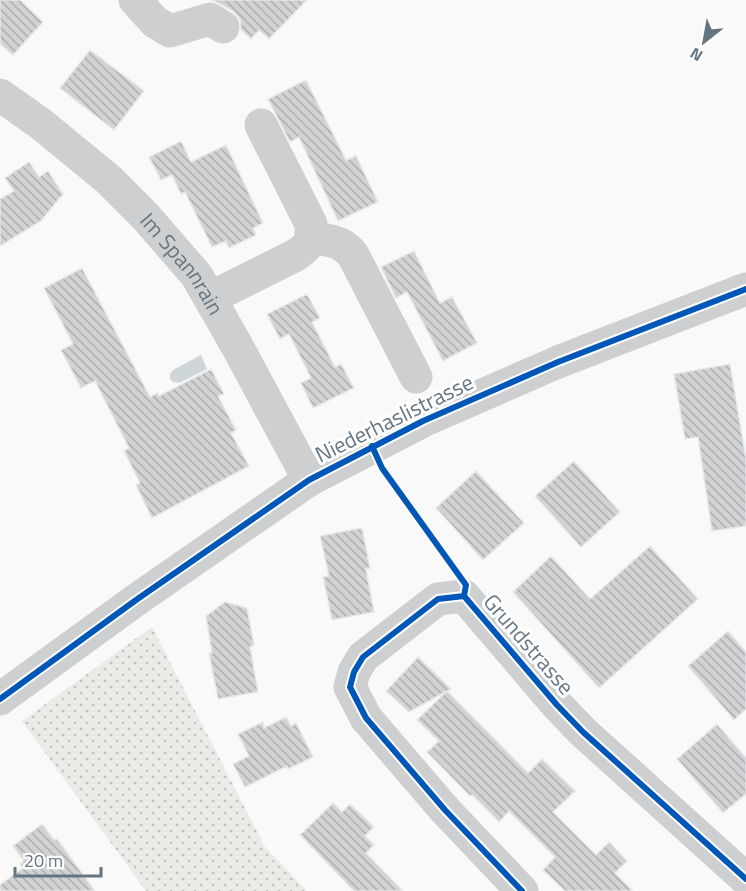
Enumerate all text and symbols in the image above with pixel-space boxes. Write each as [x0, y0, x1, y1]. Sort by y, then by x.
north arrow [674, 12, 734, 72]
text: N [685, 42, 707, 68]
street label: Im Spannrain [132, 205, 233, 321]
street label: Niederhaslistrasse [309, 365, 479, 471]
street label: Grundstrasse [475, 586, 583, 702]
scale bar [15, 840, 100, 878]
text: 20 m [24, 847, 63, 874]

